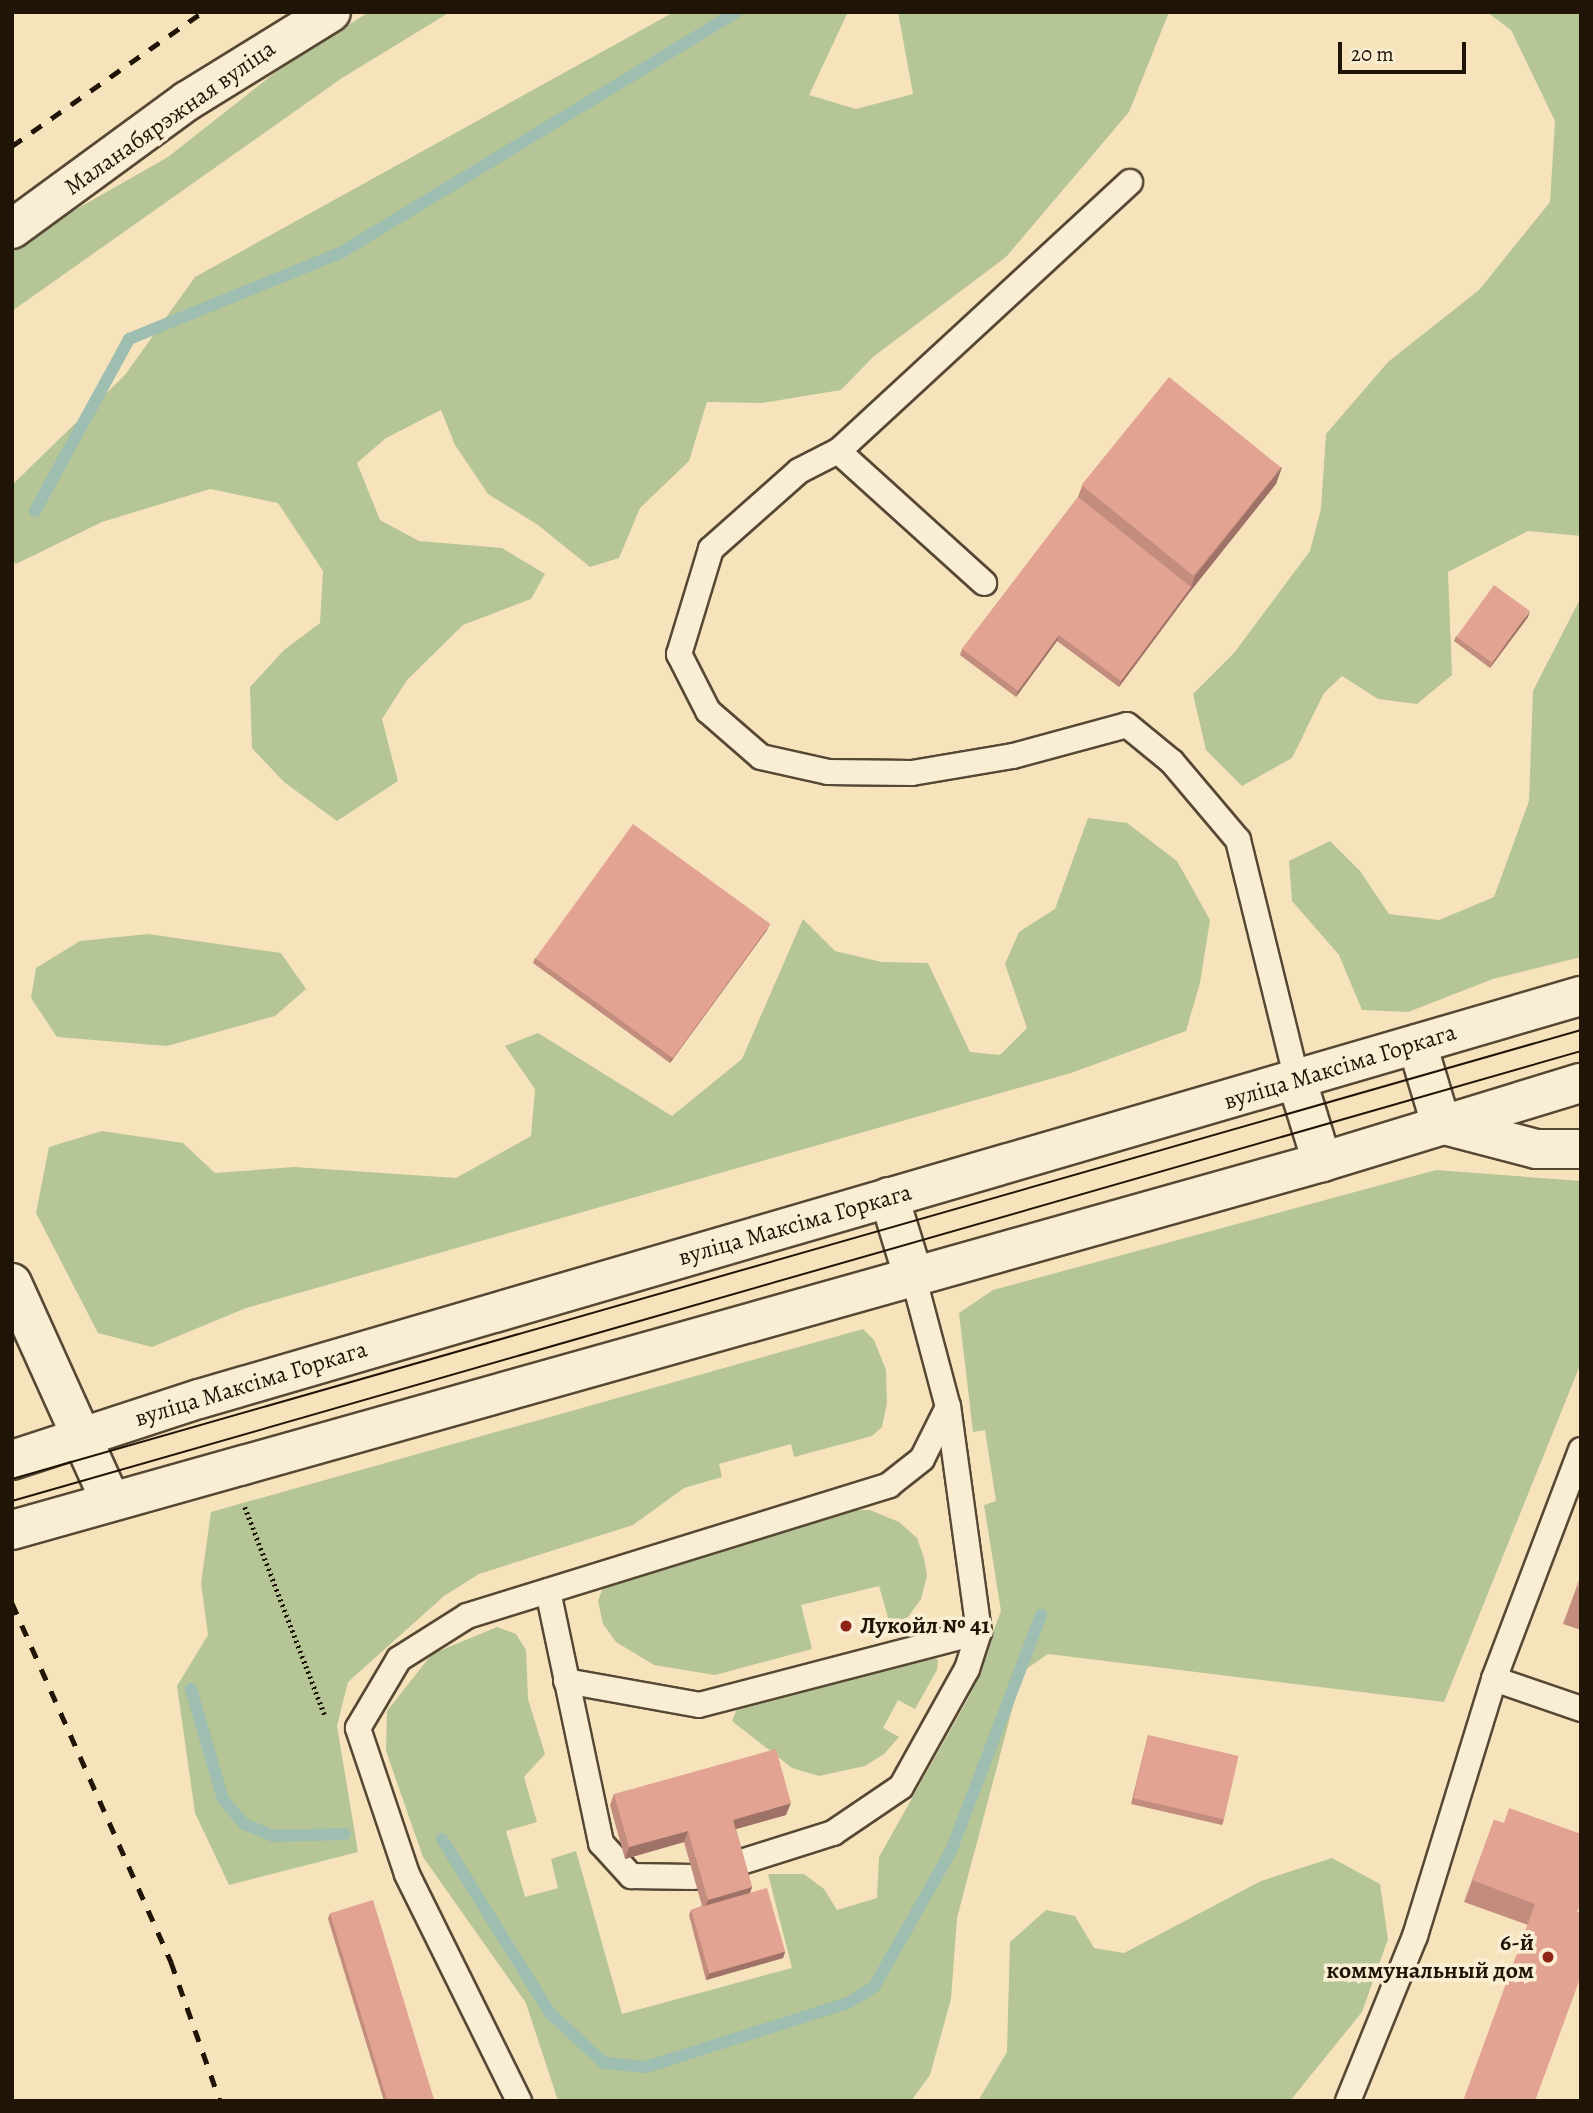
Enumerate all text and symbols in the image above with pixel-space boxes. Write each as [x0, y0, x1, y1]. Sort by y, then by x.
scale bar [1341, 28, 1469, 72]
street label: Маланабярэжная вуліца [59, 34, 281, 202]
text: 20 m [1351, 40, 1394, 68]
street label: вуліца Максіма Горкага [1220, 1018, 1460, 1116]
street label: вуліца Максіма Горкага [675, 1178, 915, 1272]
street label: вуліца Максіма Горкага [131, 1335, 371, 1433]
place label: Лукойл № 41 [860, 1612, 990, 1640]
marker: Лукойл № 41 [838, 1618, 854, 1634]
place label: 6-й коммунальный дом [1326, 1929, 1534, 1985]
marker: 6-й коммунальный дом [1540, 1949, 1556, 1965]

